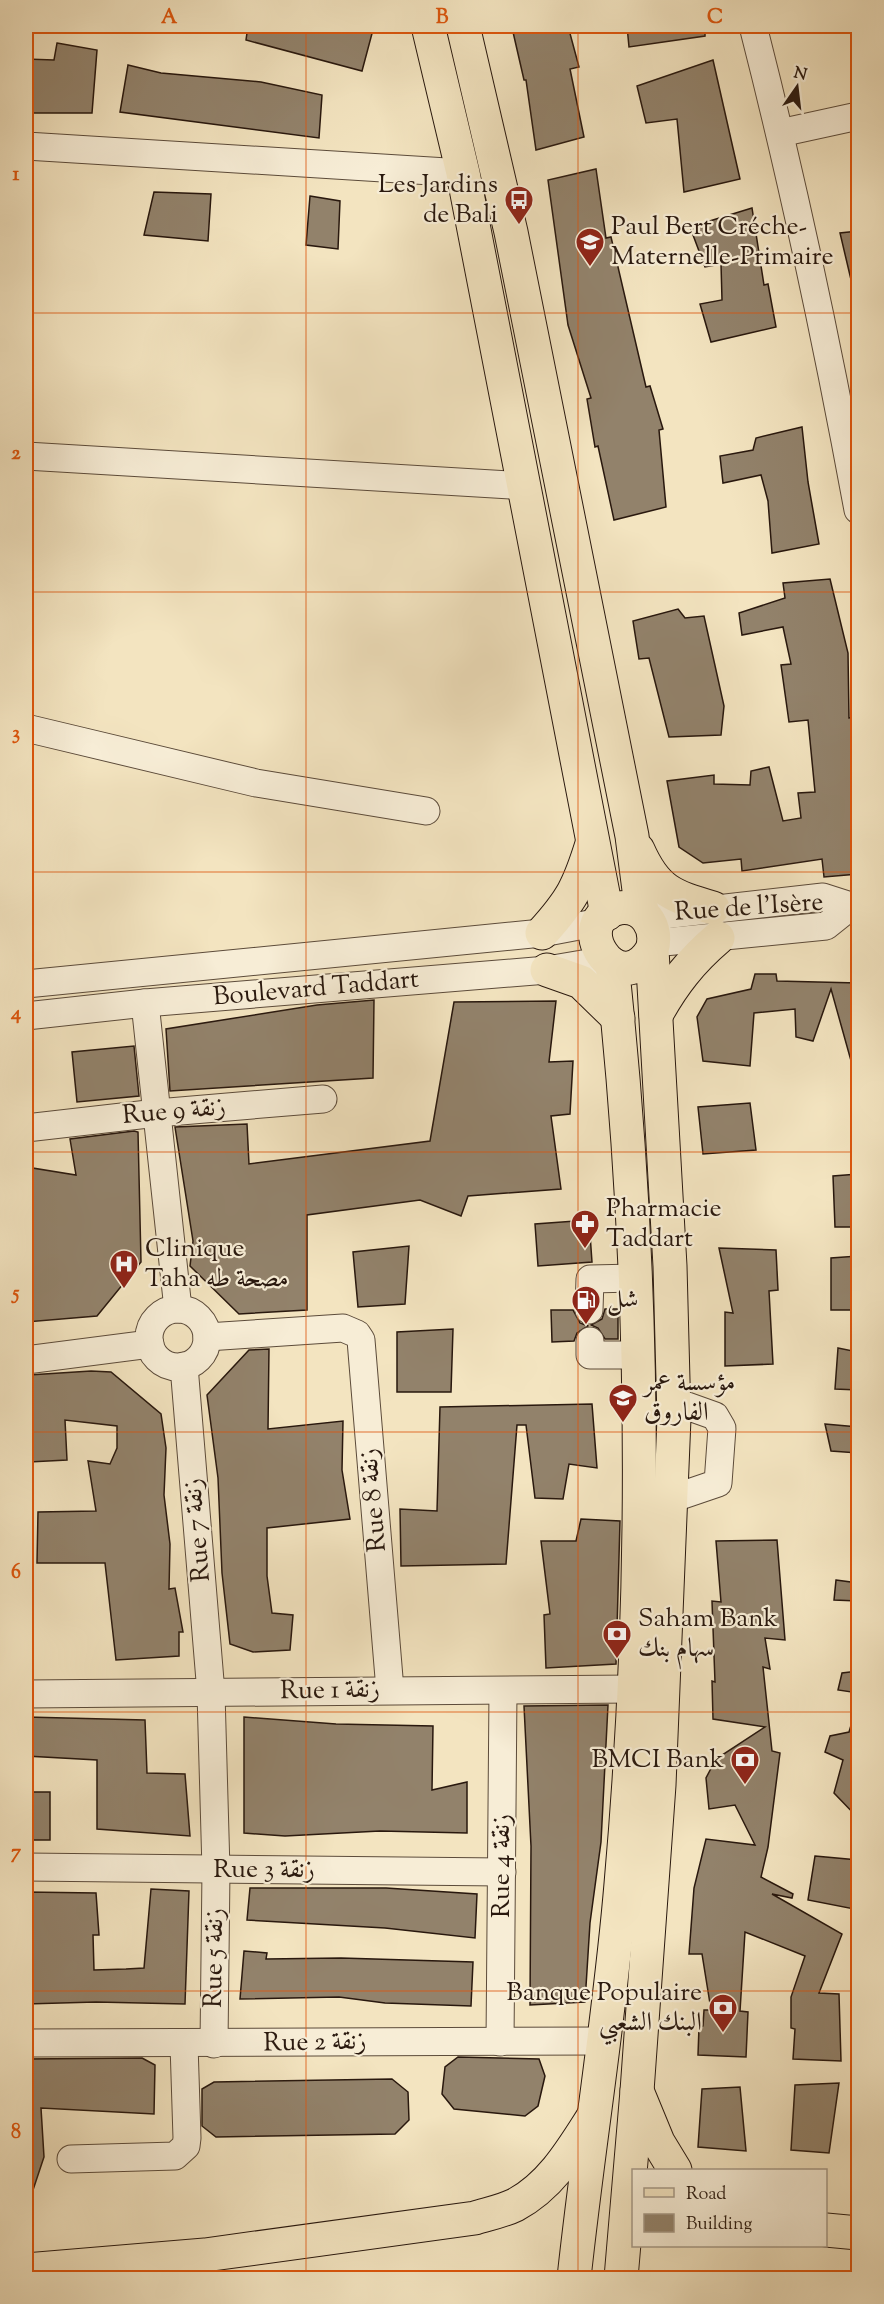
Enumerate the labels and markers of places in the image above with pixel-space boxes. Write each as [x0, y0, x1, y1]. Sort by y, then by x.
place label: Les Jardins de Bali [378, 167, 498, 234]
bus stop icon: Les Jardins de Bali [503, 184, 535, 226]
place label: Paul Bert Créche- Maternelle-Primaire [611, 209, 834, 276]
school or university icon: Paul Bert Créche- Maternelle-Primaire [574, 226, 606, 268]
place label: Pharmacie Taddart [606, 1191, 722, 1258]
pharmacy icon: Pharmacie Taddart [569, 1208, 601, 1250]
place label: Clinique Taha مصحة طه [145, 1231, 289, 1298]
hospital icon: Clinique Taha مصحة طه [108, 1248, 140, 1290]
place label: شل [607, 1282, 639, 1319]
fuel station icon: شل [570, 1284, 602, 1326]
place label: مؤسسة عمر الفاروق [641, 1365, 735, 1432]
school or university icon: مؤسسة عمر الفاروق [607, 1382, 639, 1424]
place label: Saham Bank سهام بنك [638, 1601, 778, 1670]
bank icon: Saham Bank سهام بنك [601, 1618, 633, 1660]
place label: BMCI Bank [592, 1742, 724, 1779]
bank icon: BMCI Bank [729, 1744, 761, 1786]
place label: Banque Populaire البنك الشعبي [506, 1975, 702, 2045]
bank icon: Banque Populaire البنك الشعبي [707, 1992, 739, 2034]

